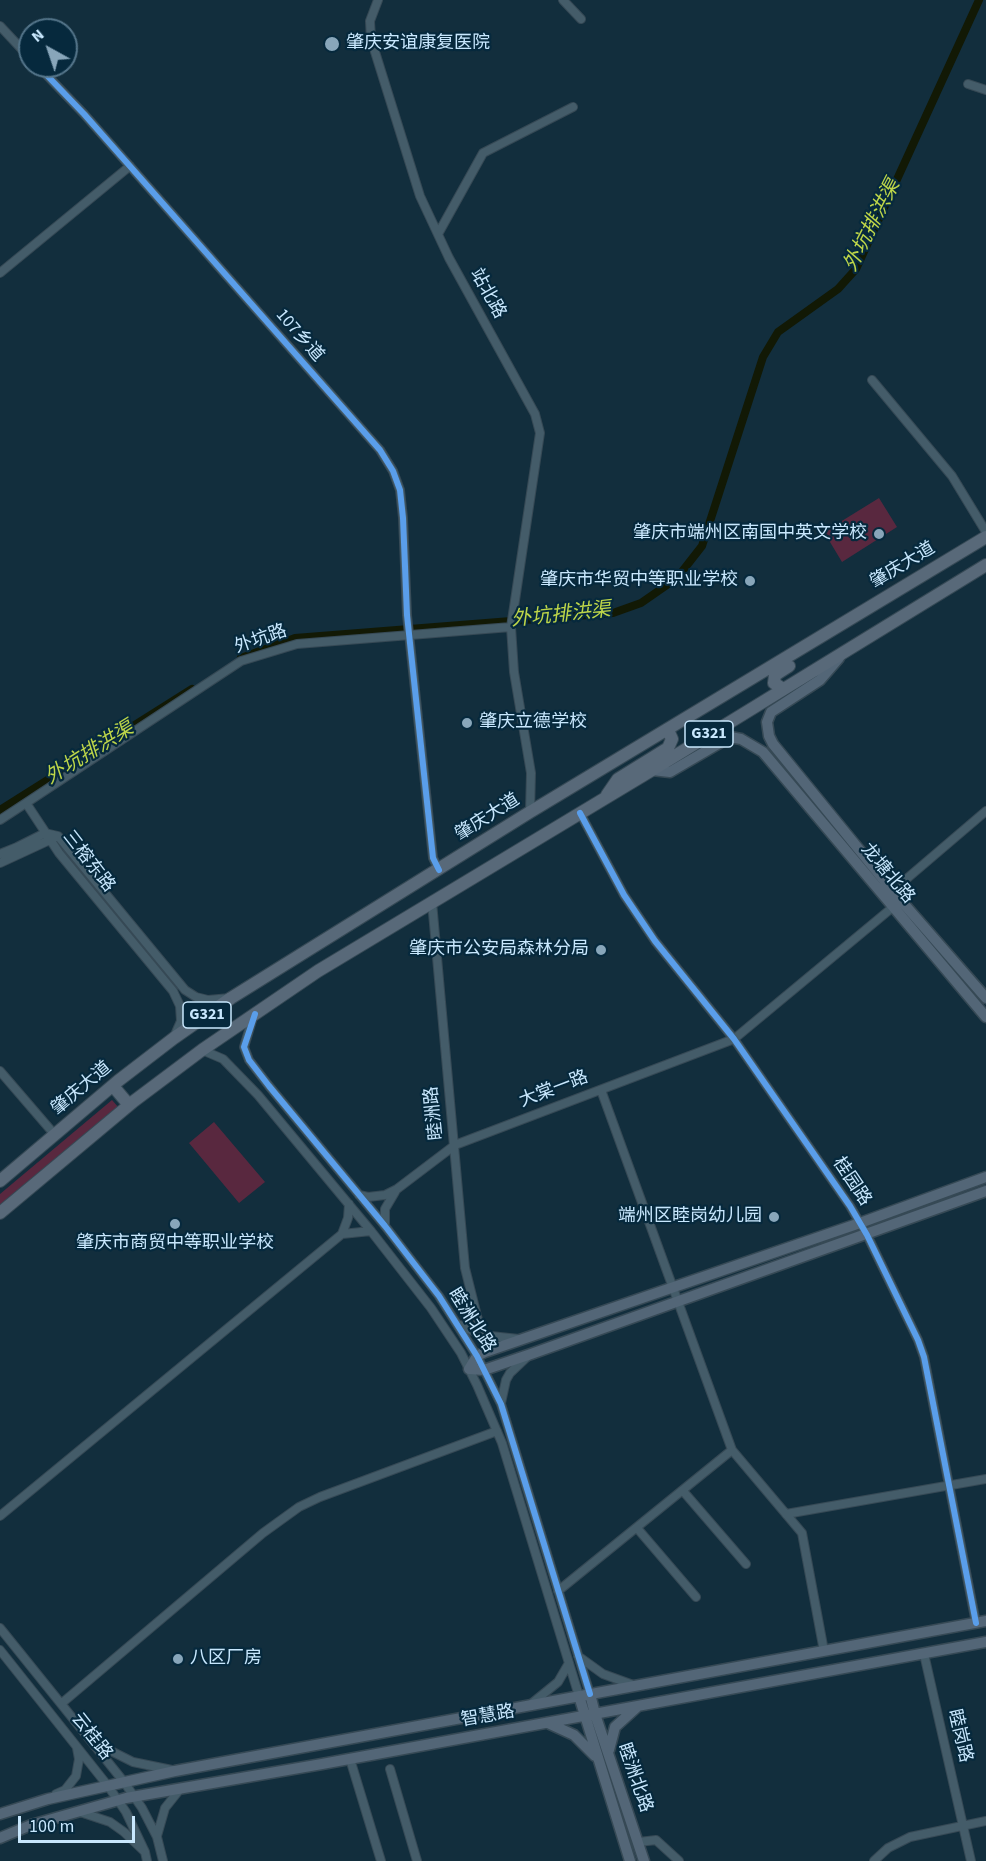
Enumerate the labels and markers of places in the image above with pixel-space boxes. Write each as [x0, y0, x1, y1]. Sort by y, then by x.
place label: 肇庆安谊康复医院 [346, 33, 490, 55]
marker: 肇庆安谊康复医院 [323, 35, 341, 53]
place label: 肇庆市端州区南国中英文学校 [633, 523, 867, 545]
marker: 肇庆市端州区南国中英文学校 [872, 527, 886, 541]
place label: 肇庆市华贸中等职业学校 [540, 570, 738, 592]
marker: 肇庆市华贸中等职业学校 [743, 574, 757, 588]
place label: 肇庆立德学校 [479, 712, 587, 734]
marker: 肇庆立德学校 [460, 716, 474, 730]
place label: 肇庆市公安局森林分局 [409, 939, 589, 961]
marker: 肇庆市公安局森林分局 [594, 943, 608, 957]
place label: 端州区睦岗幼儿园 [618, 1206, 762, 1228]
marker: 端州区睦岗幼儿园 [767, 1210, 781, 1224]
marker: 肇庆市商贸中等职业学校 [168, 1217, 182, 1231]
place label: 肇庆市商贸中等职业学校 [76, 1233, 274, 1255]
place label: 八区厂房 [190, 1648, 262, 1670]
marker: 八区厂房 [171, 1652, 185, 1666]

